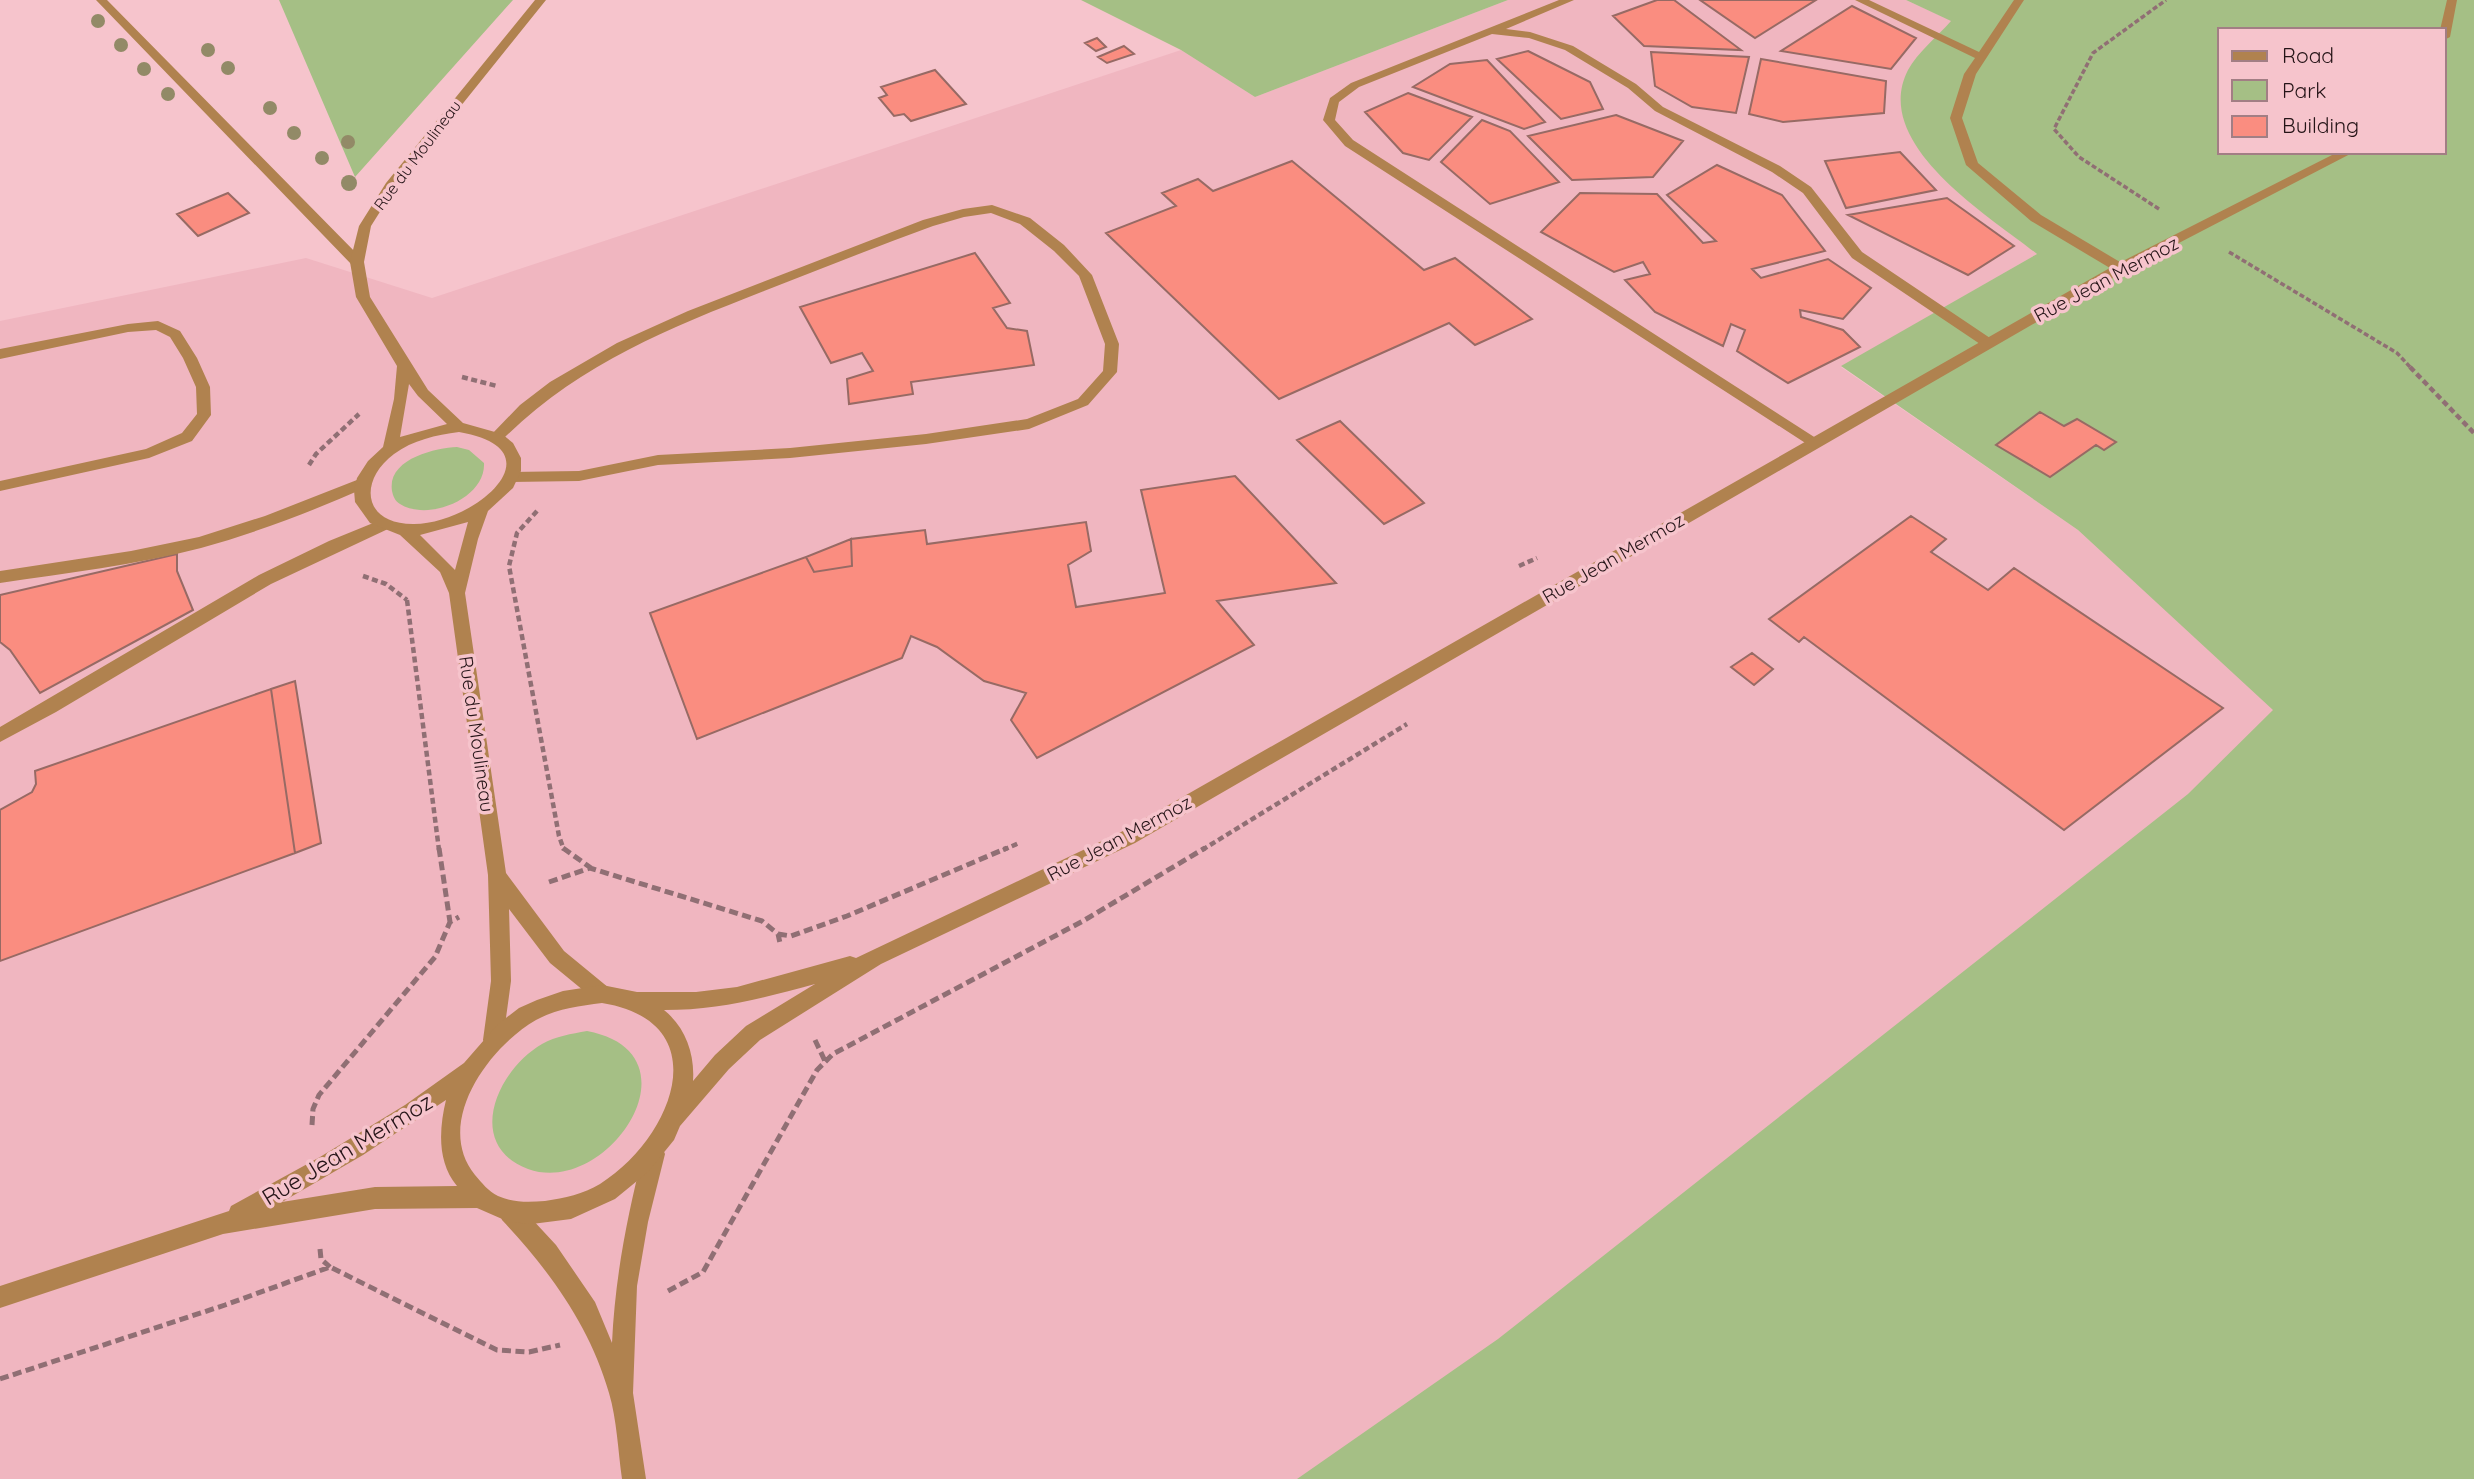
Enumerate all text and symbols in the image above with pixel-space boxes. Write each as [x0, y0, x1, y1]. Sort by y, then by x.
legend [2218, 28, 2446, 154]
text: Road [2282, 42, 2334, 68]
text: Park [2282, 77, 2326, 103]
street label: Rue du Moulineau [369, 96, 465, 214]
text: Building [2282, 112, 2359, 138]
street label: Rue Jean Mermoz [2030, 231, 2182, 327]
street label: Rue Jean Mermoz [1538, 508, 1688, 608]
street label: Rue du Moulineau [454, 654, 500, 814]
street label: Rue Jean Mermoz [1043, 790, 1195, 886]
street label: Rue Jean Mermoz [256, 1087, 438, 1211]

